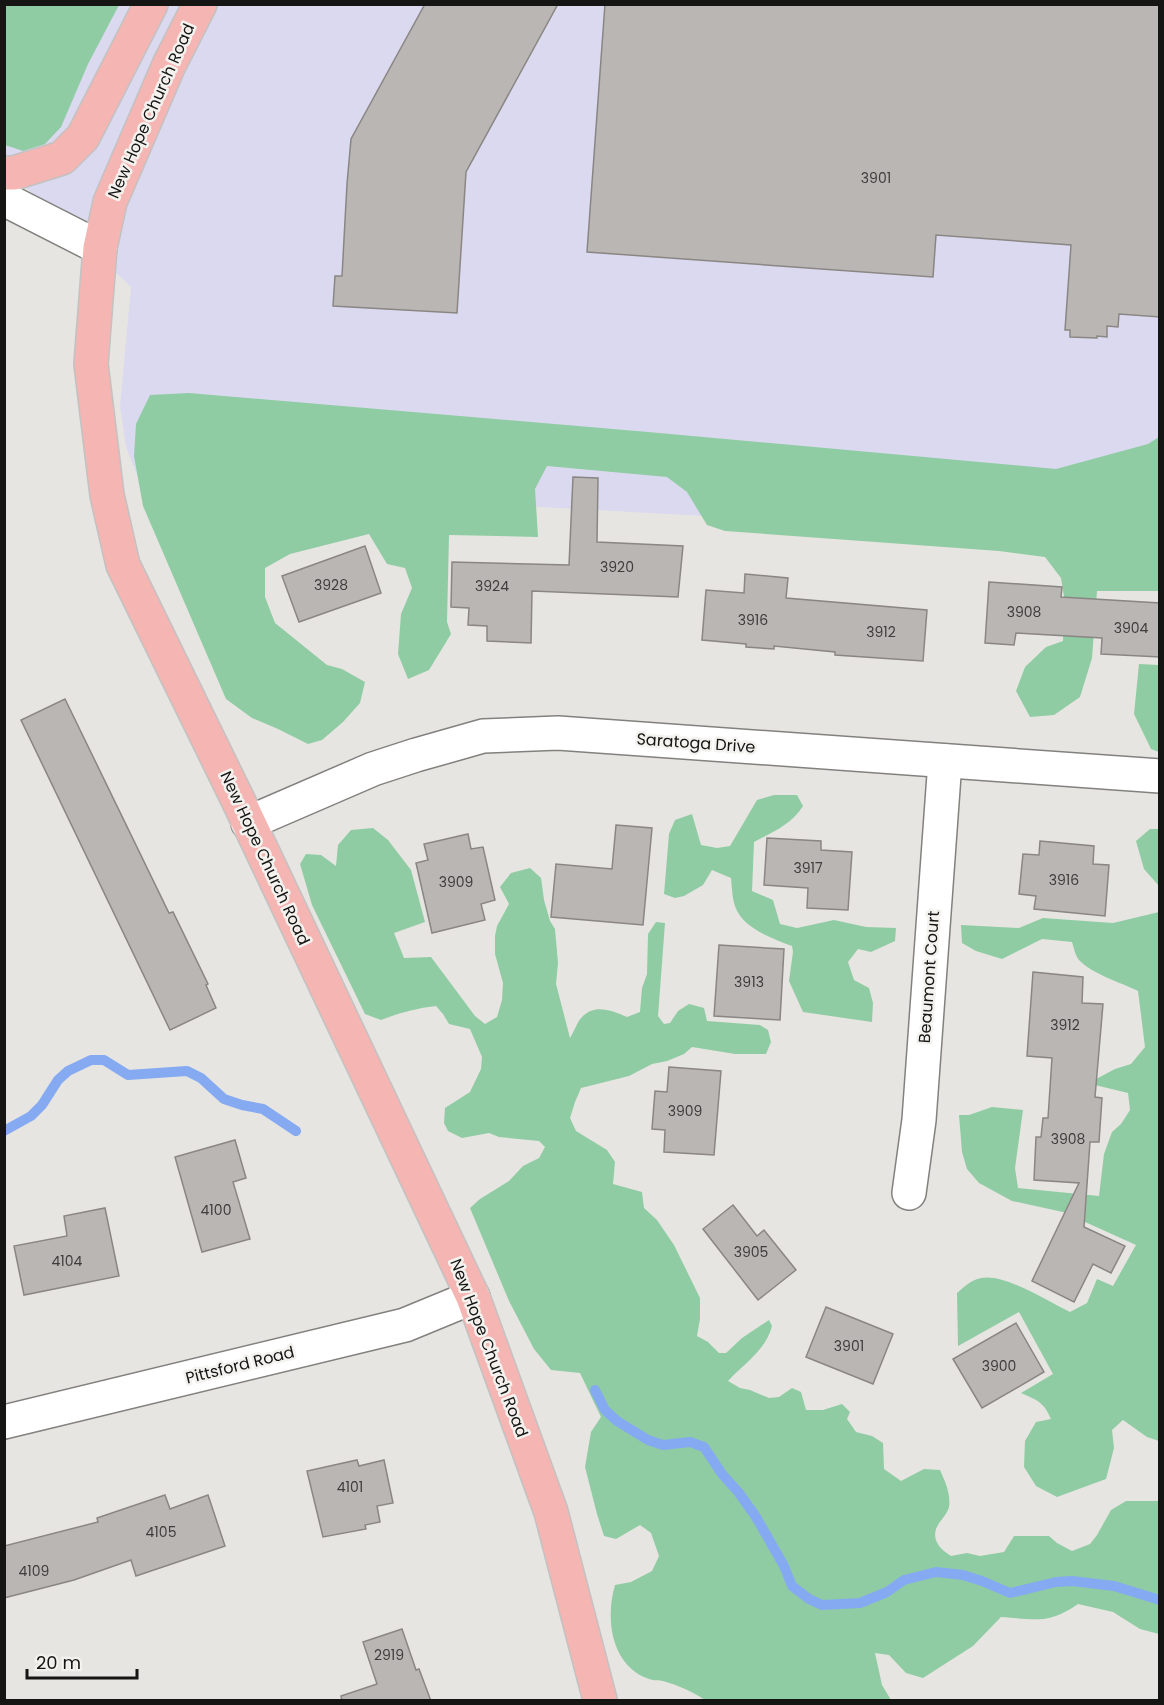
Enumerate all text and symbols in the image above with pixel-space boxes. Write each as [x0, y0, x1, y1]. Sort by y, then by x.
street label: New Hope Church Road [102, 20, 200, 202]
house number: 3901 [861, 168, 891, 188]
house number: 3920 [600, 557, 634, 577]
house number: 3928 [314, 575, 348, 595]
house number: 3924 [475, 576, 509, 596]
house number: 3908 [1007, 602, 1042, 622]
house number: 3916 [738, 610, 768, 630]
house number: 3904 [1114, 618, 1149, 638]
house number: 3912 [866, 622, 896, 642]
street label: Saratoga Drive [636, 727, 756, 759]
street label: New Hope Church Road [215, 767, 315, 949]
house number: 3917 [793, 858, 823, 878]
house number: 3916 [1049, 870, 1079, 890]
house number: 3909 [439, 872, 473, 892]
street label: Beaumont Court [913, 910, 945, 1044]
house number: 3913 [734, 972, 764, 992]
house number: 3912 [1050, 1015, 1080, 1035]
house number: 3909 [668, 1101, 702, 1121]
house number: 3908 [1051, 1129, 1086, 1149]
house number: 4100 [201, 1200, 231, 1220]
house number: 3905 [734, 1242, 768, 1262]
house number: 4104 [52, 1251, 83, 1271]
street label: New Hope Church Road [444, 1255, 534, 1441]
house number: 3901 [834, 1336, 864, 1356]
street label: Pittsford Road [183, 1340, 297, 1390]
house number: 3900 [982, 1356, 1016, 1376]
house number: 4101 [337, 1477, 363, 1497]
house number: 4105 [146, 1522, 176, 1542]
house number: 4109 [19, 1561, 49, 1581]
scale bar [27, 1642, 136, 1680]
house number: 2919 [374, 1645, 404, 1665]
text: 20 m [36, 1650, 81, 1675]

